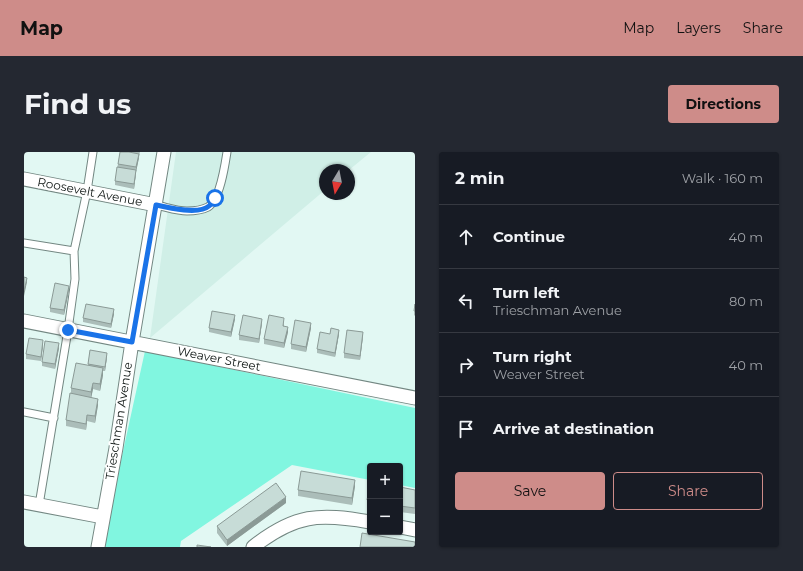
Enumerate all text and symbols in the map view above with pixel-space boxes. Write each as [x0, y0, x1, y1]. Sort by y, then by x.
text: Map [20, 17, 63, 40]
text: Map [623, 19, 654, 37]
text: Layers [676, 19, 721, 37]
text: Share [743, 19, 783, 37]
button: Directions [668, 85, 779, 123]
text: Find us [24, 87, 131, 121]
north arrow [319, 164, 355, 200]
text: 2 min [455, 168, 505, 188]
text: Walk · 160 m [682, 170, 763, 186]
street label: Roosevelt Avenue [36, 174, 144, 209]
route start [206, 189, 224, 207]
icon: ahead [455, 226, 477, 248]
text: Continue [493, 227, 565, 246]
text: 40 m [729, 229, 763, 245]
text: Turn left [493, 283, 560, 302]
icon: left [455, 290, 477, 312]
text: 80 m [729, 293, 763, 309]
text: Trieschman Avenue [493, 302, 622, 318]
route end [59, 321, 77, 339]
street label: Weaver Street [176, 343, 262, 374]
text: Turn right [493, 347, 572, 366]
icon: right [455, 354, 477, 376]
text: 40 m [729, 357, 763, 373]
street label: Trieschman Avenue [102, 361, 135, 481]
text: Weaver Street [493, 366, 585, 382]
icon: arrive [455, 418, 477, 440]
text: Arrive at destination [493, 419, 654, 438]
map controls [367, 463, 403, 535]
button: + [367, 463, 403, 499]
button: Save [455, 472, 605, 510]
button: Share [613, 472, 763, 510]
button: − [367, 499, 403, 535]

